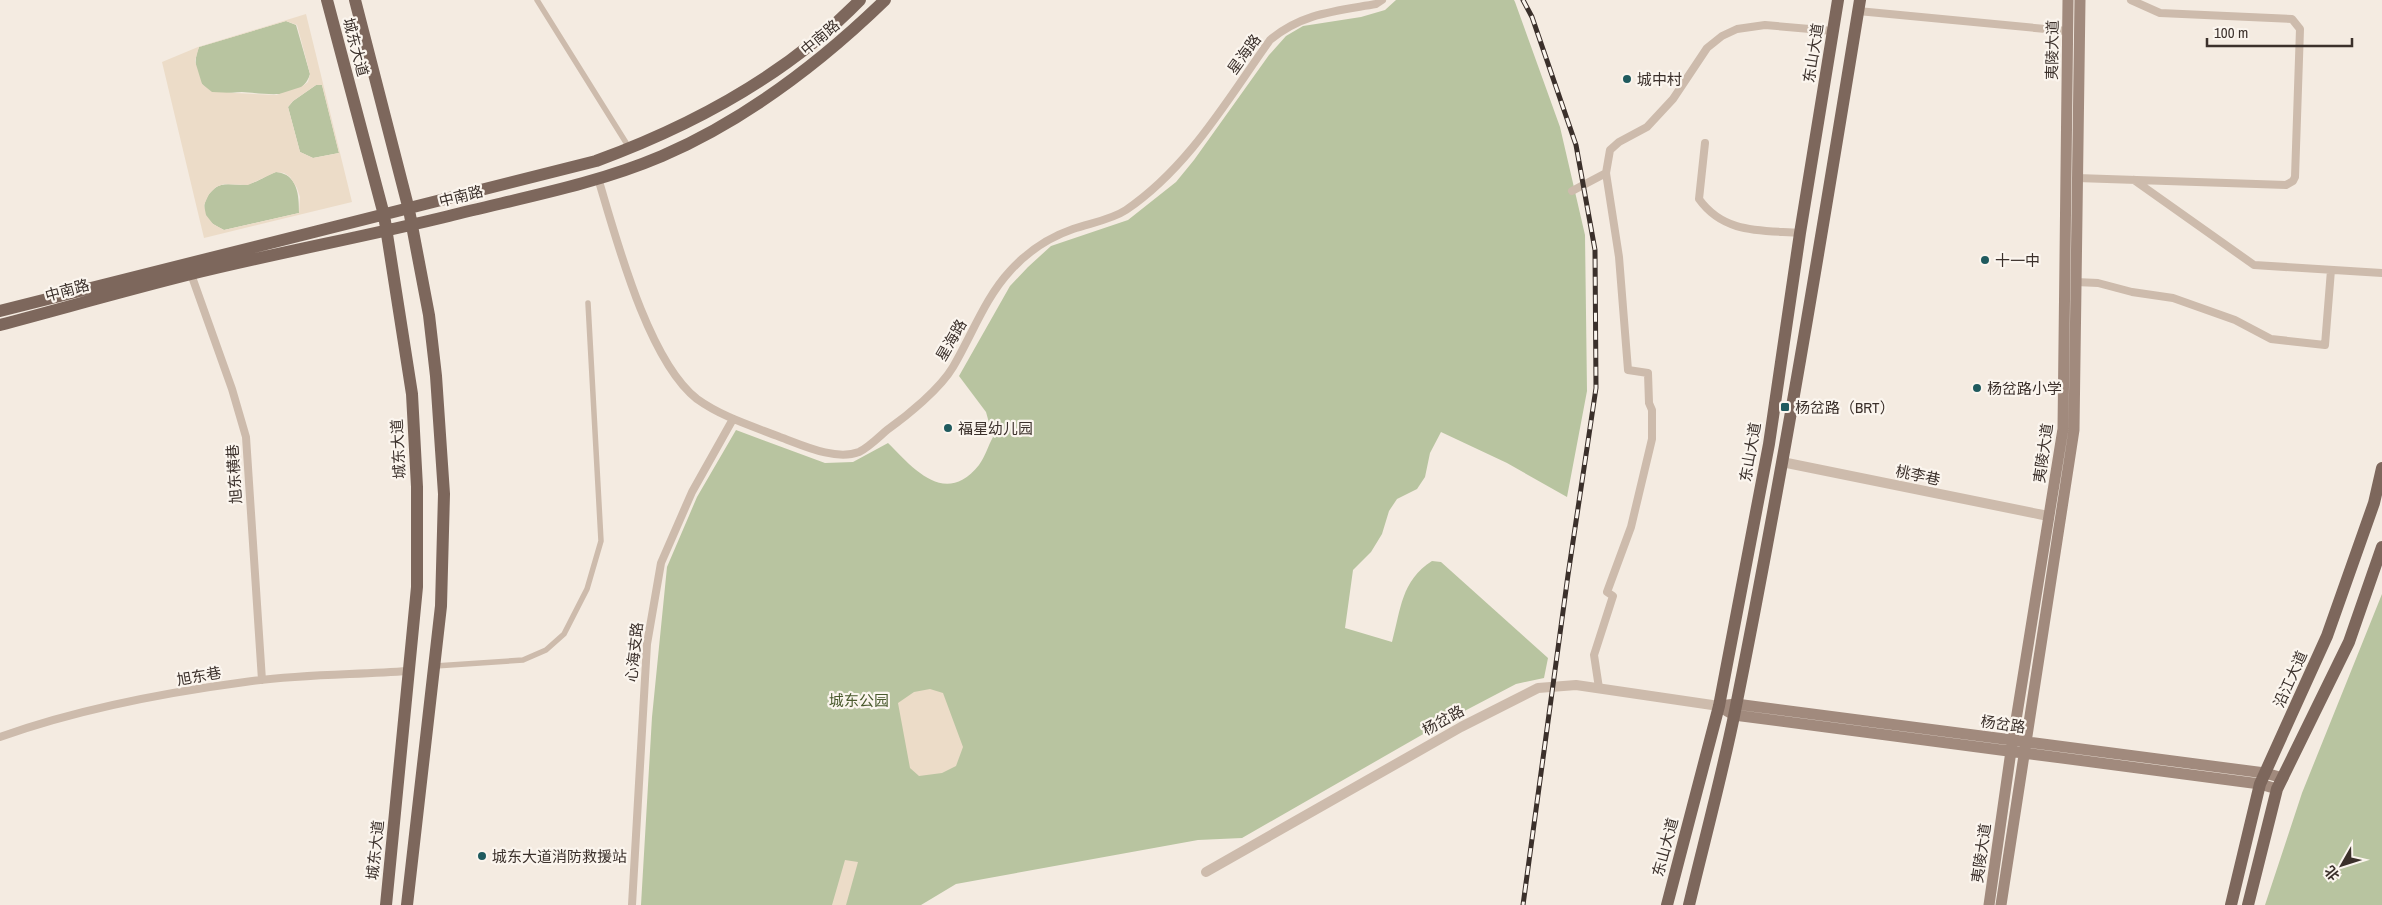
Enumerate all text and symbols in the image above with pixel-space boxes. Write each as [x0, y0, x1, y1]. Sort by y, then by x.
street label: 中南路 [796, 14, 844, 60]
street label: 城东大道 [338, 15, 374, 79]
scale bar [2207, 15, 2352, 47]
street label: 夷陵大道 [2041, 20, 2063, 80]
street label: 东山大道 [1798, 22, 1828, 84]
text: 100 m [2214, 22, 2248, 43]
street label: 星海路 [1222, 30, 1266, 78]
place label: 城中村 [1637, 69, 1682, 90]
marker: 城中村 [1621, 73, 1633, 85]
street label: 中南路 [437, 180, 485, 212]
place label: 十一中 [1995, 250, 2040, 271]
marker: 十一中 [1979, 254, 1991, 266]
street label: 中南路 [43, 274, 91, 306]
street label: 星海路 [931, 315, 971, 365]
place label: 杨岔路小学 [1987, 378, 2062, 399]
marker: 杨岔路小学 [1971, 382, 1983, 394]
place label: 杨岔路（BRT） [1795, 397, 1894, 418]
marker: 杨岔路（BRT） [1779, 401, 1791, 413]
street label: 城东大道 [386, 418, 410, 480]
place label: 福星幼儿园 [958, 418, 1033, 439]
street label: 东山大道 [1734, 421, 1766, 483]
marker: 福星幼儿园 [942, 422, 954, 434]
street label: 夷陵大道 [2028, 422, 2058, 484]
street label: 旭东横巷 [221, 443, 247, 505]
street label: 桃李巷 [1894, 460, 1942, 490]
street label: 心海支路 [620, 621, 648, 683]
street label: 沿江大道 [2268, 647, 2312, 711]
street label: 旭东巷 [175, 662, 223, 690]
park label: 城东公园 [829, 690, 889, 711]
street label: 杨岔路 [1418, 700, 1468, 740]
street label: 杨岔路 [1979, 710, 2027, 738]
street label: 东山大道 [1647, 815, 1683, 879]
street label: 城东大道 [361, 819, 389, 881]
street label: 夷陵大道 [1966, 822, 1996, 884]
north arrow [2317, 840, 2367, 890]
place label: 城东大道消防救援站 [492, 846, 627, 867]
marker: 城东大道消防救援站 [476, 850, 488, 862]
text: 北 [2320, 862, 2343, 884]

